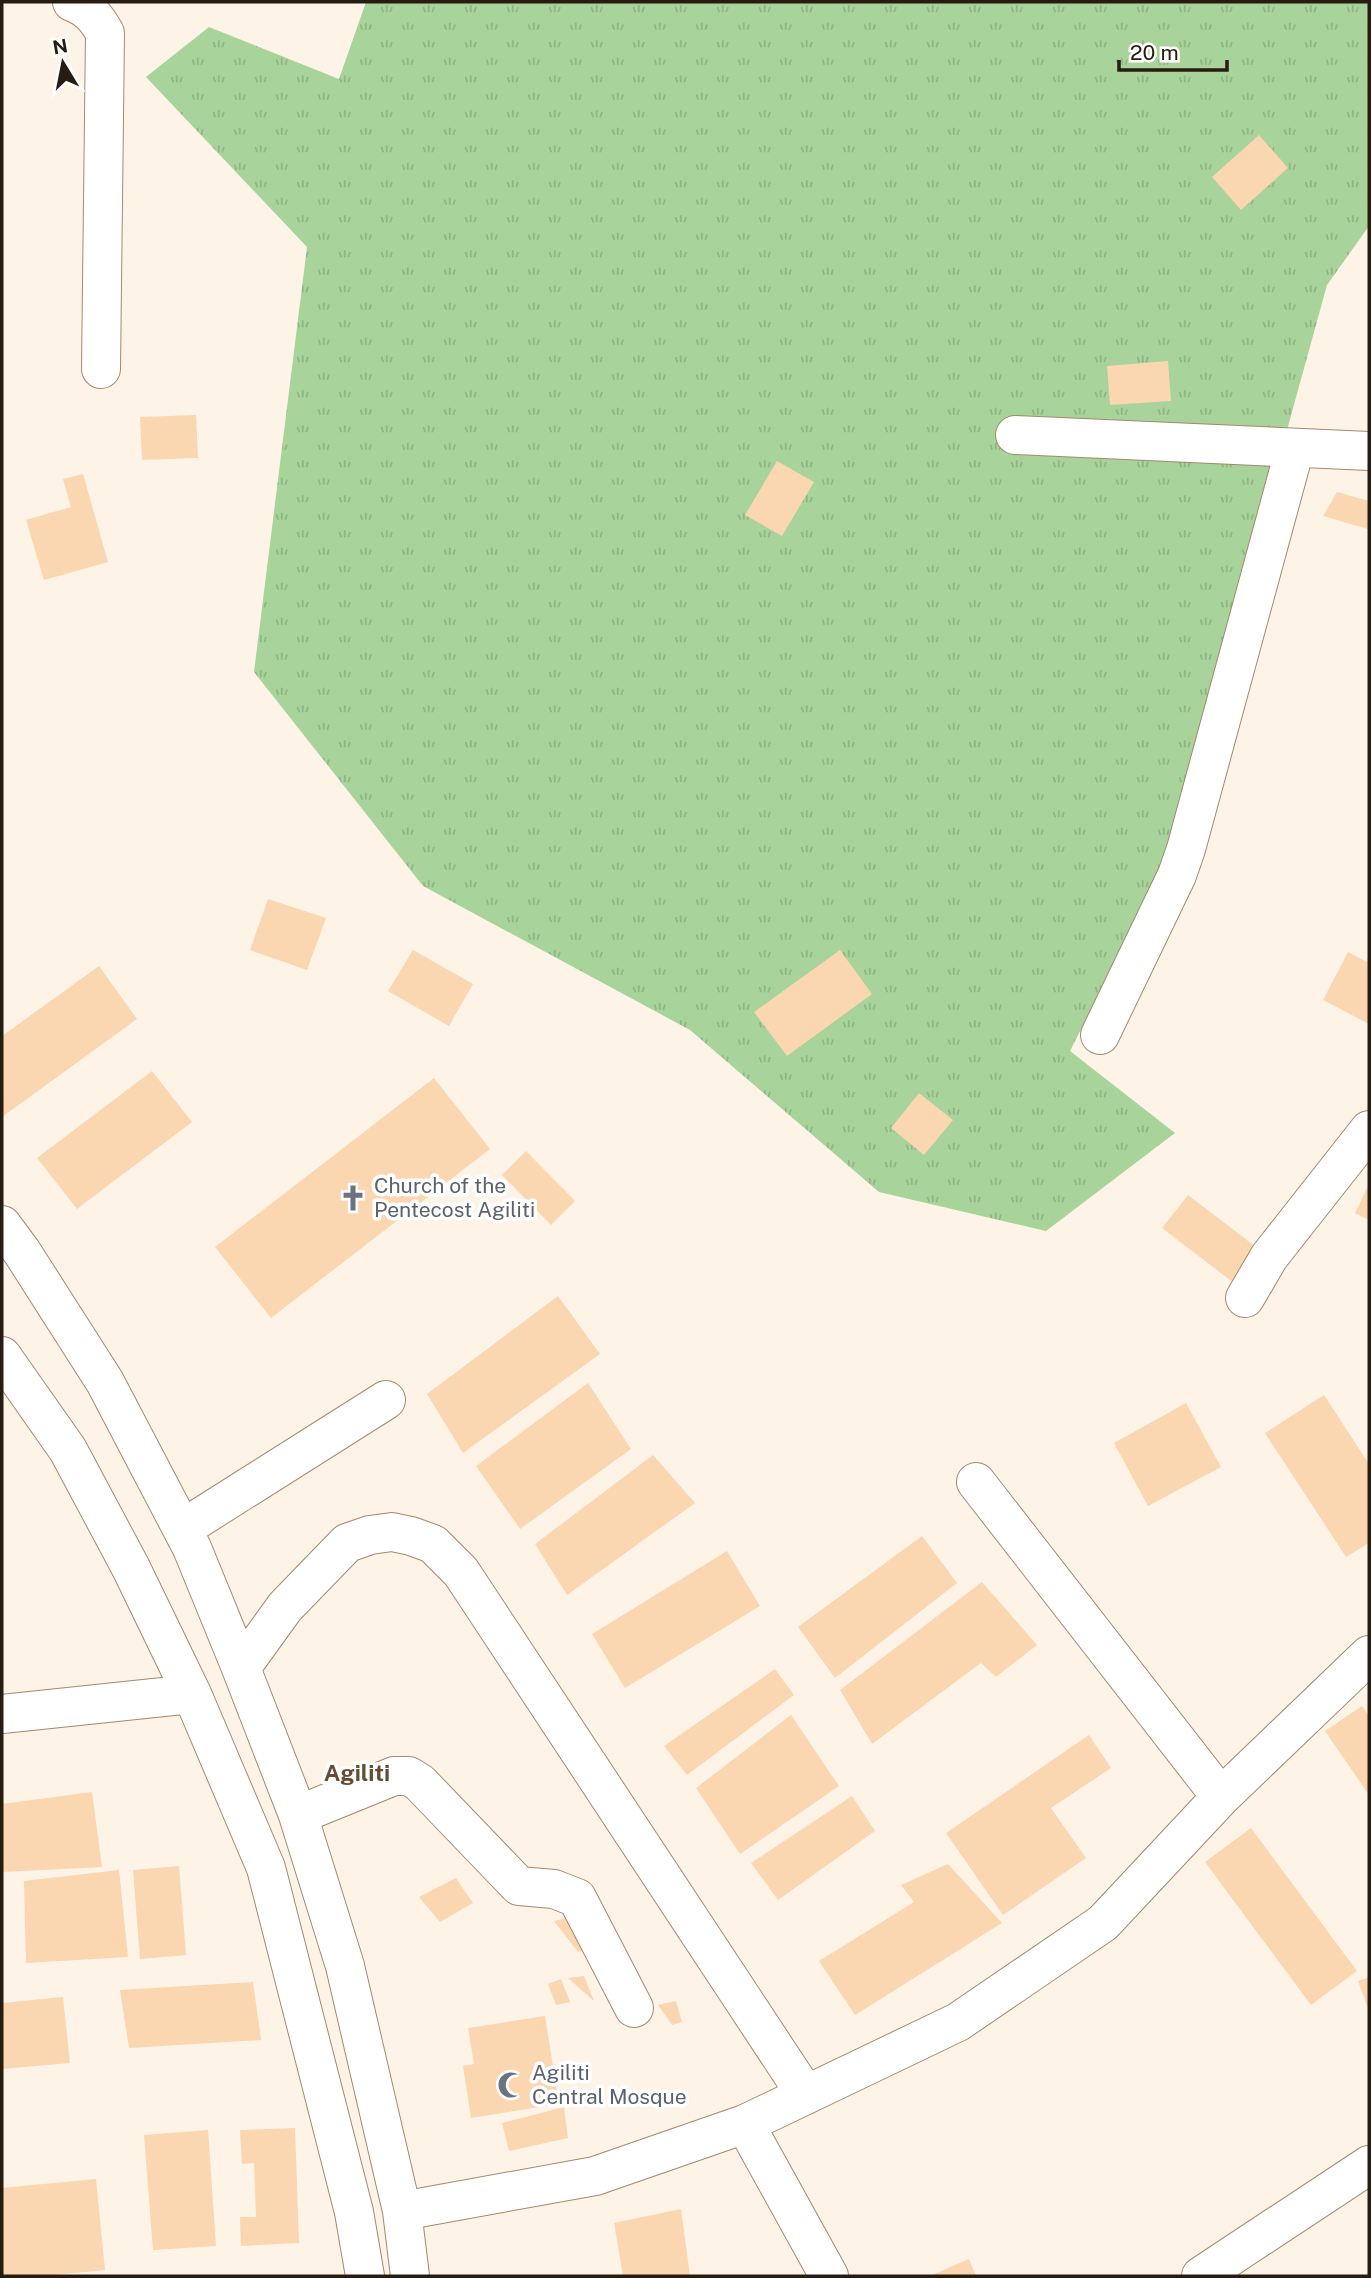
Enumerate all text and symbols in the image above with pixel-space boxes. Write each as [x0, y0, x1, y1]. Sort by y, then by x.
north arrow [28, 28, 98, 98]
scale bar [1119, 28, 1228, 72]
text: N [51, 34, 69, 58]
text: 20 m [1130, 40, 1179, 65]
place label: Church of the Pentecost Agiliti [374, 1173, 535, 1222]
church icon: Church of the Pentecost Agiliti [338, 1183, 368, 1213]
district label: Agiliti [324, 1759, 390, 1786]
place label: Agiliti Central Mosque [532, 2060, 687, 2109]
mosque icon: Agiliti Central Mosque [496, 2070, 526, 2100]

